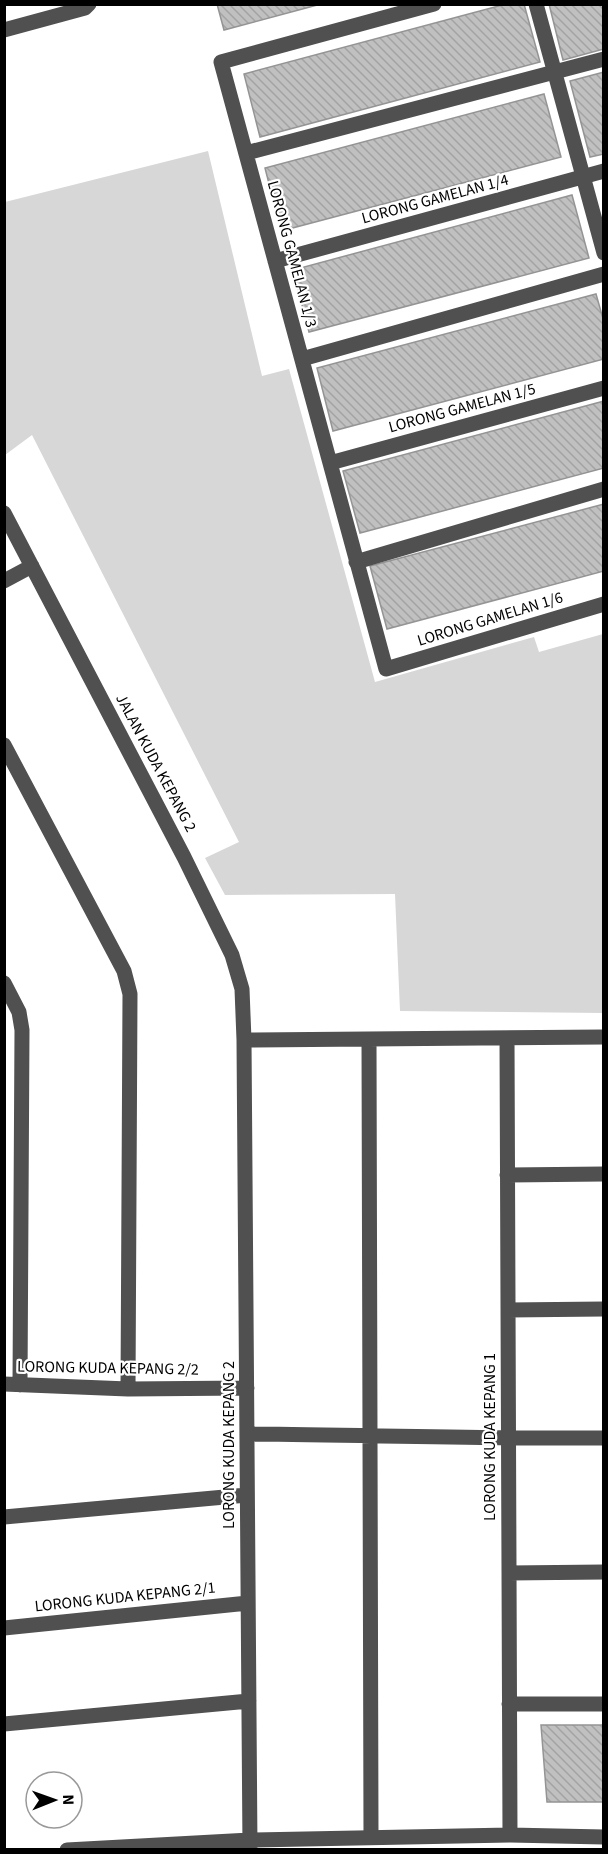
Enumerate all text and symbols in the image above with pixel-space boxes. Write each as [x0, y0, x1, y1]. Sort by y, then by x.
street label: LORONG GAMELAN 1/4 [359, 169, 511, 229]
street label: LORONG GAMELAN 1/3 [262, 178, 322, 330]
street label: LORONG GAMELAN 1/5 [386, 378, 538, 438]
street label: LORONG GAMELAN 1/6 [414, 586, 566, 652]
street label: JALAN KUDA KEPANG 2 [110, 690, 202, 836]
street label: LORONG KUDA KEPANG 1 [479, 1353, 501, 1521]
street label: LORONG KUDA KEPANG 2/2 [17, 1355, 199, 1381]
street label: LORONG KUDA KEPANG 2 [218, 1361, 240, 1529]
street label: LORONG KUDA KEPANG 2/1 [33, 1577, 217, 1617]
north arrow [24, 1770, 84, 1830]
text: N [57, 1794, 79, 1805]

